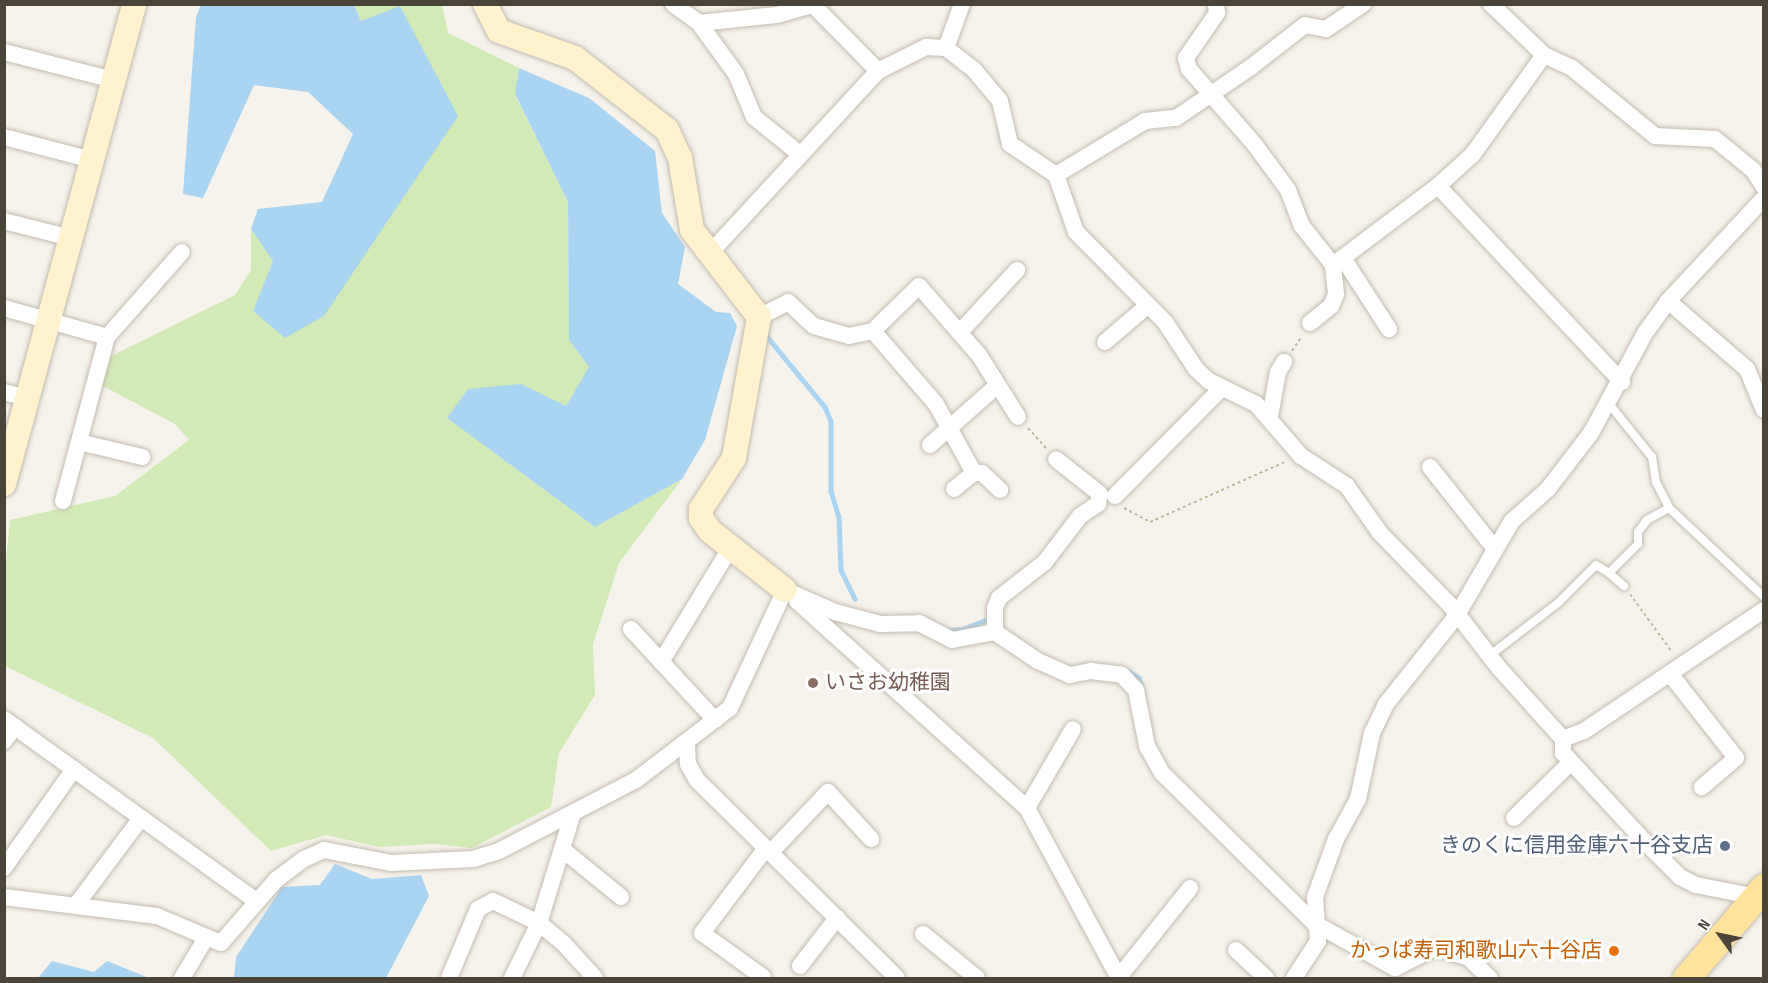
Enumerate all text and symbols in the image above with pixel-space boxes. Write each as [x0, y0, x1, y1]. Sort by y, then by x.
place label: いさお幼稚園 [825, 670, 951, 696]
marker: いさお幼稚園 [806, 676, 820, 690]
place label: きのくに信用金庫六十谷支店 [1440, 833, 1713, 859]
marker: きのくに信用金庫六十谷支店 [1718, 839, 1732, 853]
north arrow [1690, 905, 1750, 965]
text: N [1694, 916, 1715, 934]
place label: かっぱ寿司和歌山六十谷店 [1350, 938, 1602, 964]
marker: かっぱ寿司和歌山六十谷店 [1607, 944, 1621, 958]

